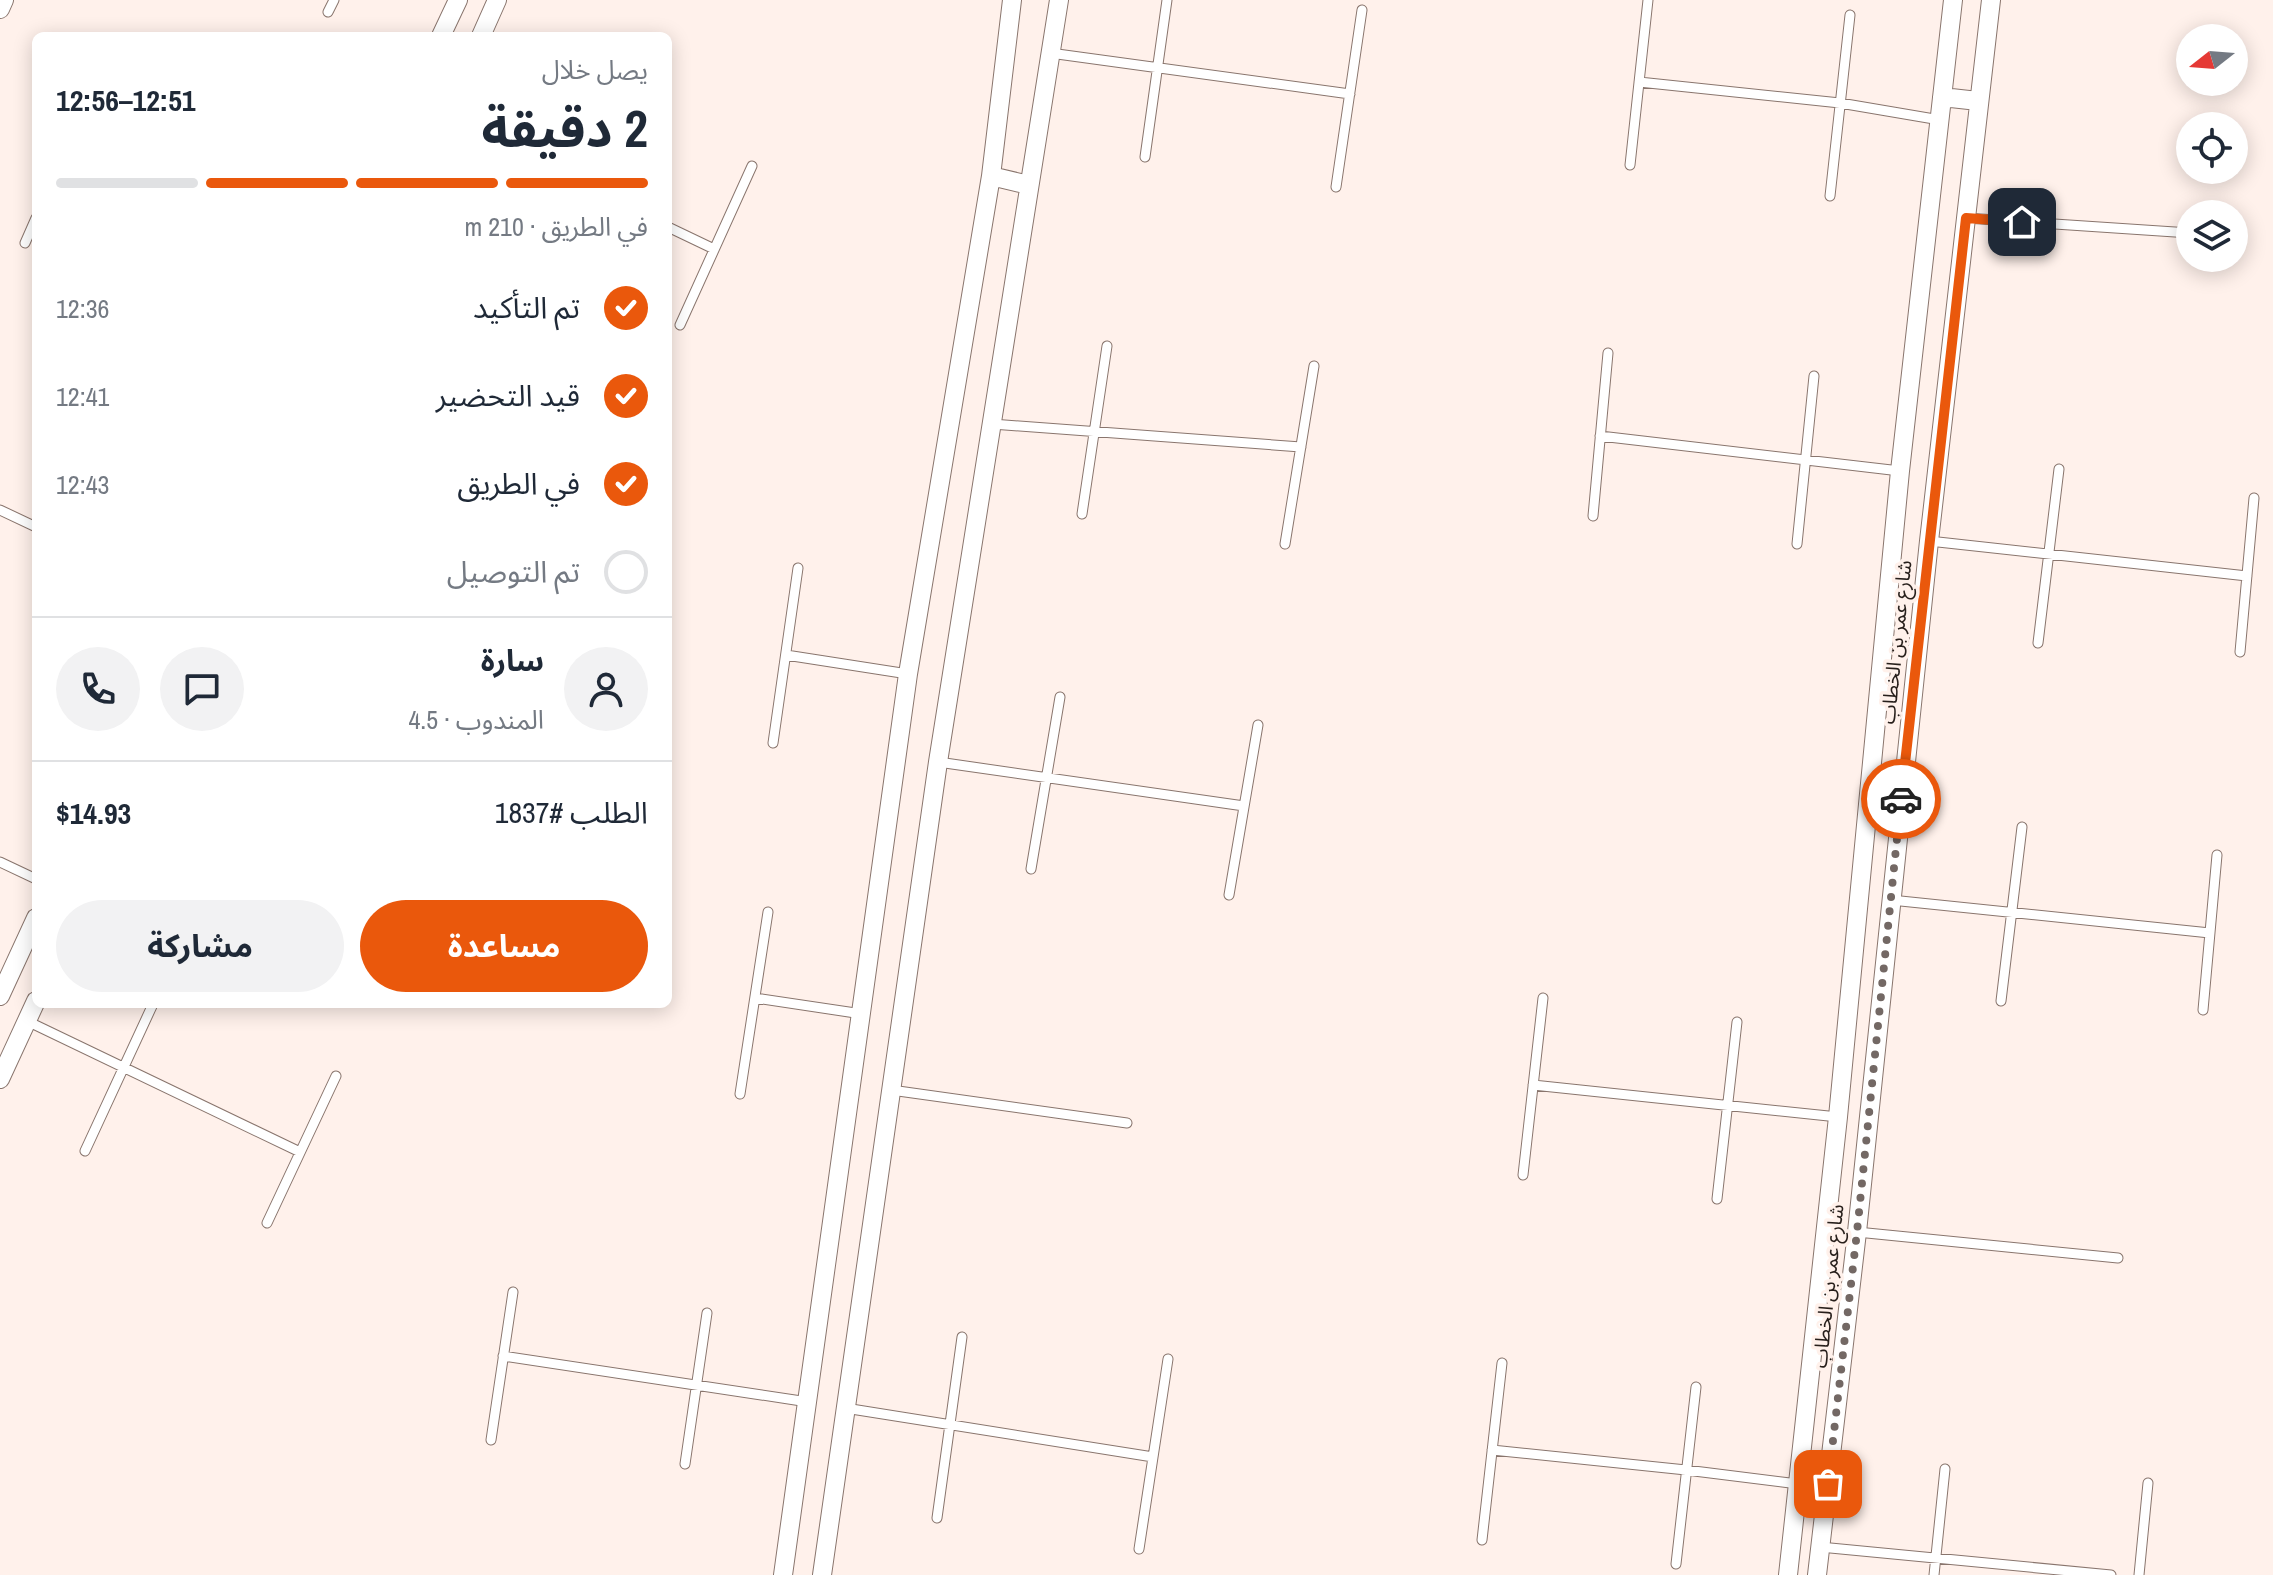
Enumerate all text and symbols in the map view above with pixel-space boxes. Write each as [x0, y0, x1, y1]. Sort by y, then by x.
north arrow [2176, 24, 2248, 96]
map controls [2176, 24, 2248, 272]
text: يصل خلال [542, 52, 648, 87]
text: 12:51–12:56 [56, 80, 196, 120]
text: 2 دقيقة [482, 93, 648, 163]
button: locate [2176, 112, 2248, 184]
pin [1988, 188, 2056, 256]
icon: home [2000, 200, 2044, 244]
button: layers [2176, 200, 2248, 272]
text: في الطريق · 210 m [465, 209, 648, 244]
icon: check [604, 286, 648, 330]
text: تم التأكيد [473, 287, 580, 327]
text: 12:36 [56, 291, 109, 326]
icon: check [604, 374, 648, 418]
text: قيد التحضير [436, 375, 580, 415]
text: 12:41 [56, 379, 109, 414]
icon: check [604, 462, 648, 506]
text: في الطريق [457, 463, 580, 503]
text: 12:43 [56, 467, 109, 502]
text: تم التوصيل [447, 551, 580, 591]
street label: شارع عمر بن الخطاب [1873, 559, 1920, 725]
text: سارة [481, 640, 544, 680]
button: phone [56, 647, 140, 731]
button: chat [160, 647, 244, 731]
button: person [564, 647, 648, 731]
text: المندوب · 4.5 [408, 702, 544, 737]
courier [1861, 759, 1941, 839]
icon: car [1879, 777, 1923, 821]
text: الطلب #1837 [495, 792, 648, 832]
text: $14.93 [56, 793, 131, 833]
button: مشاركة [56, 900, 344, 992]
button: مساعدة [360, 900, 648, 992]
street label: شارع عمر بن الخطاب [1805, 1203, 1852, 1369]
pin [1794, 1450, 1862, 1518]
icon: bag [1806, 1462, 1850, 1506]

